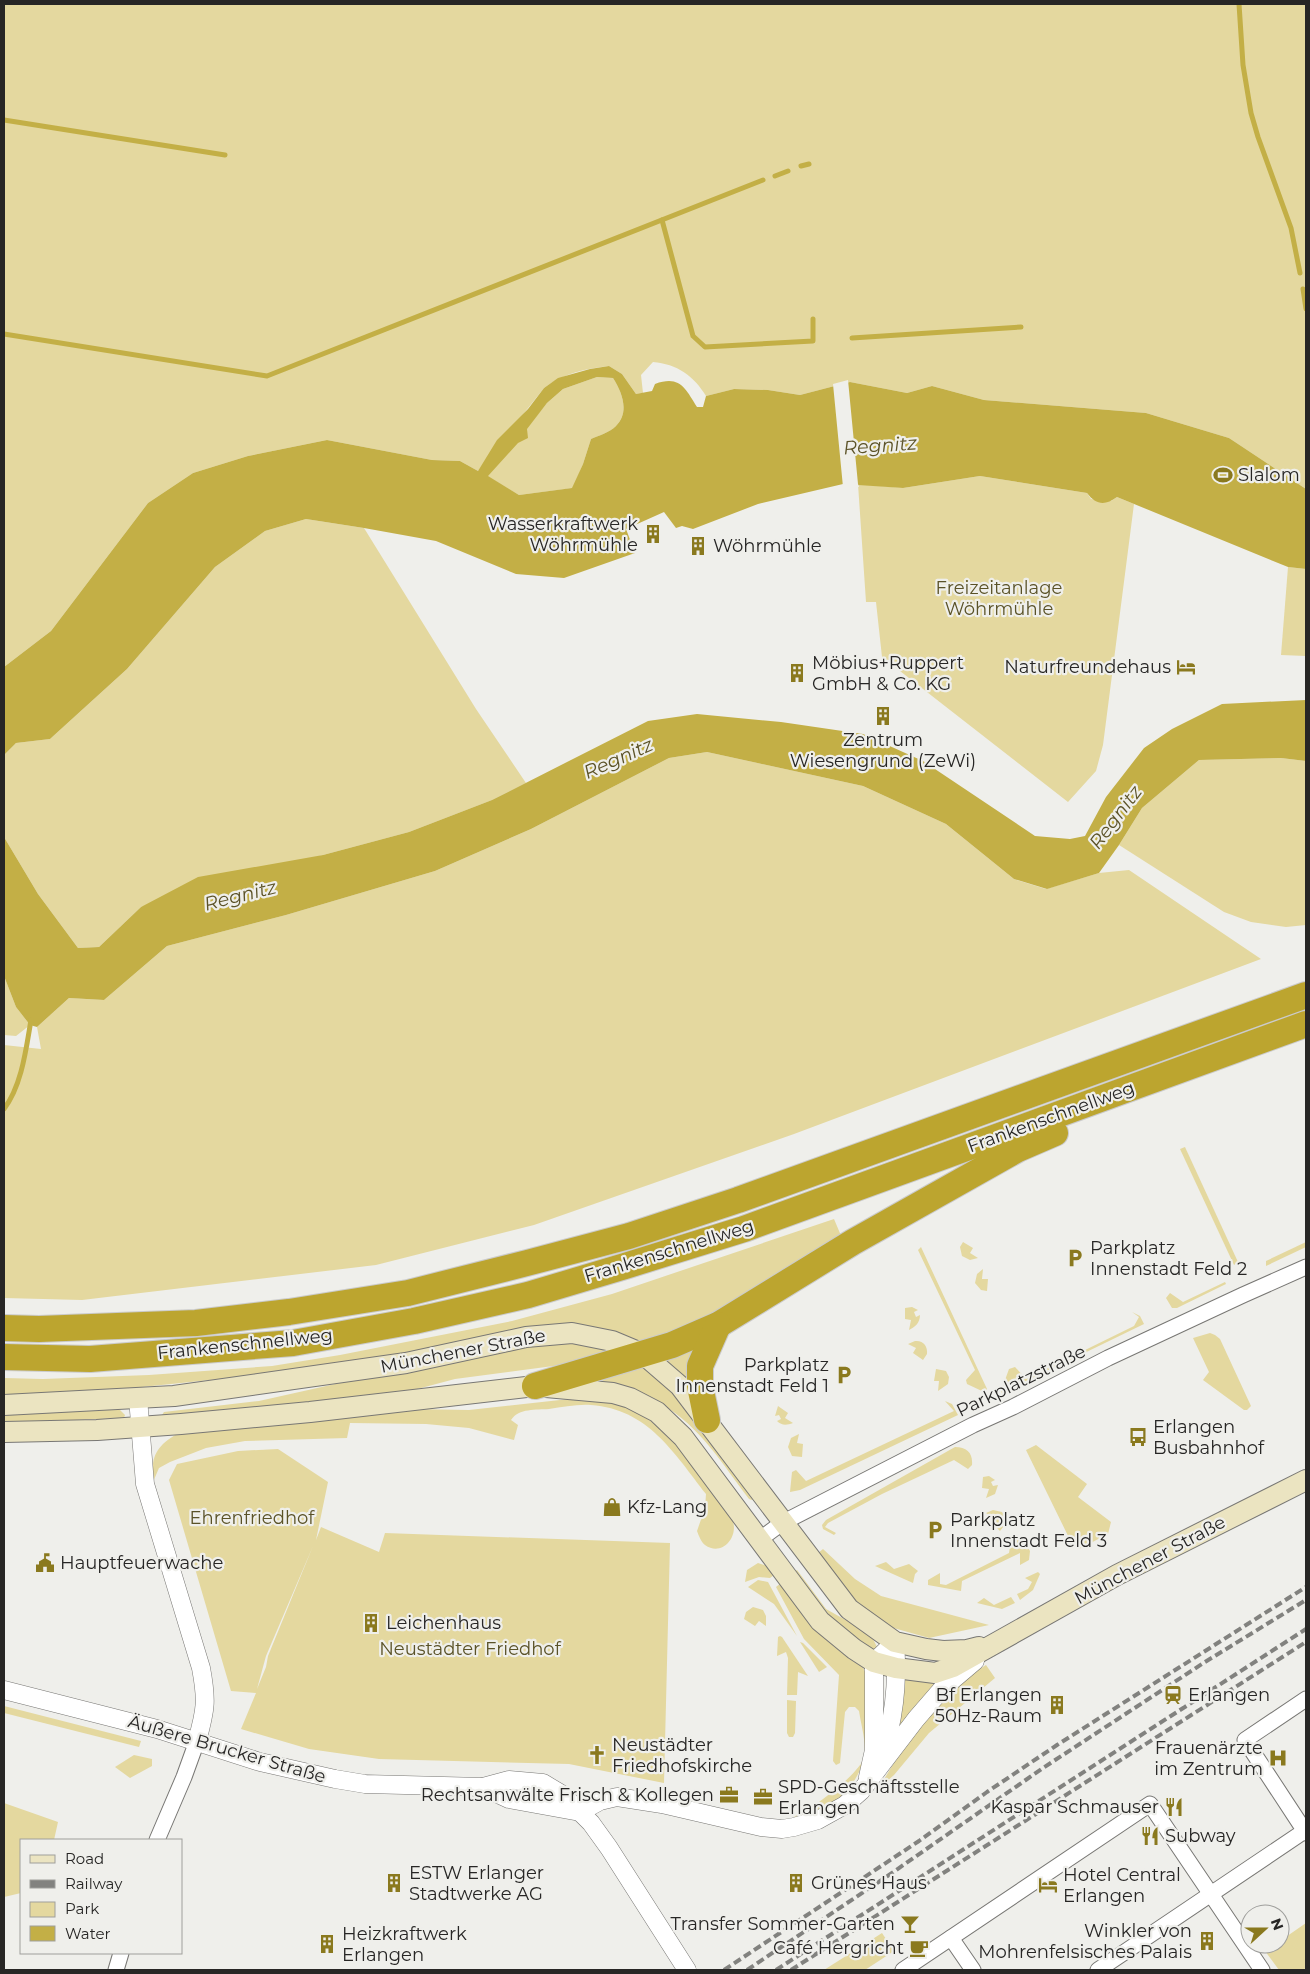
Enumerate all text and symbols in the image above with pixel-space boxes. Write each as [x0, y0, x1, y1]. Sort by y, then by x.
water label: Regnitz [843, 431, 918, 460]
sports icon: Slalom [1212, 464, 1234, 486]
place label: Slalom [1238, 464, 1300, 486]
place label: Wasserkraftwerk Wöhrmühle [488, 513, 638, 556]
building icon: Wasserkraftwerk Wöhrmühle [642, 523, 664, 545]
building icon: Wöhrmühle [687, 535, 709, 557]
place label: Wöhrmühle [713, 535, 822, 557]
park label: Freizeitanlage Wöhrmühle [936, 577, 1063, 620]
place label: Möbius+Ruppert GmbH & Co. KG [812, 652, 964, 695]
place label: Naturfreundehaus [1004, 656, 1171, 678]
hotel icon: Naturfreundehaus [1175, 656, 1197, 678]
building icon: Möbius+Ruppert GmbH & Co. KG [786, 662, 808, 684]
building icon: Zentrum Wiesengrund (ZeWi) [872, 705, 894, 727]
place label: Zentrum Wiesengrund (ZeWi) [790, 729, 976, 772]
water label: Regnitz [580, 733, 657, 784]
water label: Regnitz [1084, 781, 1147, 854]
water label: Regnitz [202, 875, 279, 916]
street label: Frankenschnellweg [964, 1077, 1138, 1157]
street label: Frankenschnellweg [581, 1215, 757, 1287]
place label: Parkplatz Innenstadt Feld 2 [1090, 1237, 1247, 1280]
parking icon: Parkplatz Innenstadt Feld 2 [1064, 1247, 1086, 1269]
street label: Frankenschnellweg [156, 1324, 334, 1364]
street label: Münchener Straße [379, 1324, 548, 1378]
street label: Parkplatzstraße [953, 1340, 1089, 1422]
place label: Parkplatz Innenstadt Feld 1 [676, 1354, 829, 1397]
parking icon: Parkplatz Innenstadt Feld 1 [833, 1364, 855, 1386]
place label: Erlangen Busbahnhof [1153, 1416, 1265, 1459]
bus stop icon: Erlangen Busbahnhof [1127, 1426, 1149, 1448]
shop icon: Kfz-Lang [601, 1496, 623, 1518]
place label: Kfz-Lang [627, 1496, 707, 1518]
park label: Ehrenfriedhof [190, 1507, 315, 1529]
place label: Parkplatz Innenstadt Feld 3 [950, 1509, 1107, 1552]
street label: Münchener Straße [1071, 1511, 1229, 1609]
parking icon: Parkplatz Innenstadt Feld 3 [924, 1519, 946, 1541]
public building icon: Hauptfeuerwache [34, 1552, 56, 1574]
place label: Hauptfeuerwache [60, 1552, 223, 1574]
building icon: Leichenhaus [360, 1612, 382, 1634]
place label: Leichenhaus [386, 1612, 501, 1634]
park label: Neustädter Friedhof [379, 1638, 562, 1660]
place label: Bf Erlangen 50Hz-Raum [935, 1684, 1042, 1727]
station icon: Erlangen [1162, 1684, 1184, 1706]
place label: Erlangen [1188, 1684, 1270, 1706]
building icon: Bf Erlangen 50Hz-Raum [1046, 1694, 1068, 1716]
street label: Äußere Brucker Straße [126, 1710, 329, 1788]
place label: Neustädter Friedhofskirche [612, 1734, 752, 1777]
place label: Frauenärzte im Zentrum [1154, 1737, 1263, 1780]
church icon: Neustädter Friedhofskirche [586, 1744, 608, 1766]
hospital icon: Frauenärzte im Zentrum [1267, 1747, 1289, 1769]
place label: SPD-Geschäftsstelle Erlangen [778, 1776, 960, 1819]
place label: Rechtsanwälte Frisch & Kollegen [421, 1784, 714, 1806]
office icon: Rechtsanwälte Frisch & Kollegen [718, 1784, 740, 1806]
office icon: SPD-Geschäftsstelle Erlangen [752, 1786, 774, 1808]
place label: Kaspar Schmauser [990, 1796, 1159, 1818]
restaurant icon: Kaspar Schmauser [1163, 1796, 1185, 1818]
restaurant icon: Subway [1139, 1825, 1161, 1847]
place label: Subway [1165, 1825, 1236, 1847]
legend [20, 1839, 182, 1954]
text: Road [65, 1849, 104, 1868]
place label: ESTW Erlanger Stadtwerke AG [409, 1862, 544, 1905]
place label: Hotel Central Erlangen [1063, 1864, 1181, 1907]
building icon: ESTW Erlanger Stadtwerke AG [383, 1872, 405, 1894]
building icon: Grünes Haus [785, 1872, 807, 1894]
place label: Grünes Haus [811, 1872, 927, 1894]
text: Railway [65, 1874, 123, 1893]
hotel icon: Hotel Central Erlangen [1037, 1874, 1059, 1896]
text: Park [65, 1899, 99, 1918]
north arrow [1240, 1904, 1290, 1954]
place label: Transfer Sommer-Garten [671, 1913, 895, 1935]
bar icon: Transfer Sommer-Garten [899, 1913, 921, 1935]
text: N [1267, 1916, 1288, 1933]
place label: Winkler von Mohrenfelsisches Palais [978, 1920, 1192, 1963]
place label: Heizkraftwerk Erlangen [342, 1923, 467, 1966]
text: Water [65, 1924, 111, 1943]
building icon: Winkler von Mohrenfelsisches Palais [1196, 1930, 1218, 1952]
building icon: Heizkraftwerk Erlangen [316, 1933, 338, 1955]
place label: Café Hergricht [773, 1937, 904, 1959]
cafe icon: Café Hergricht [908, 1937, 930, 1959]

